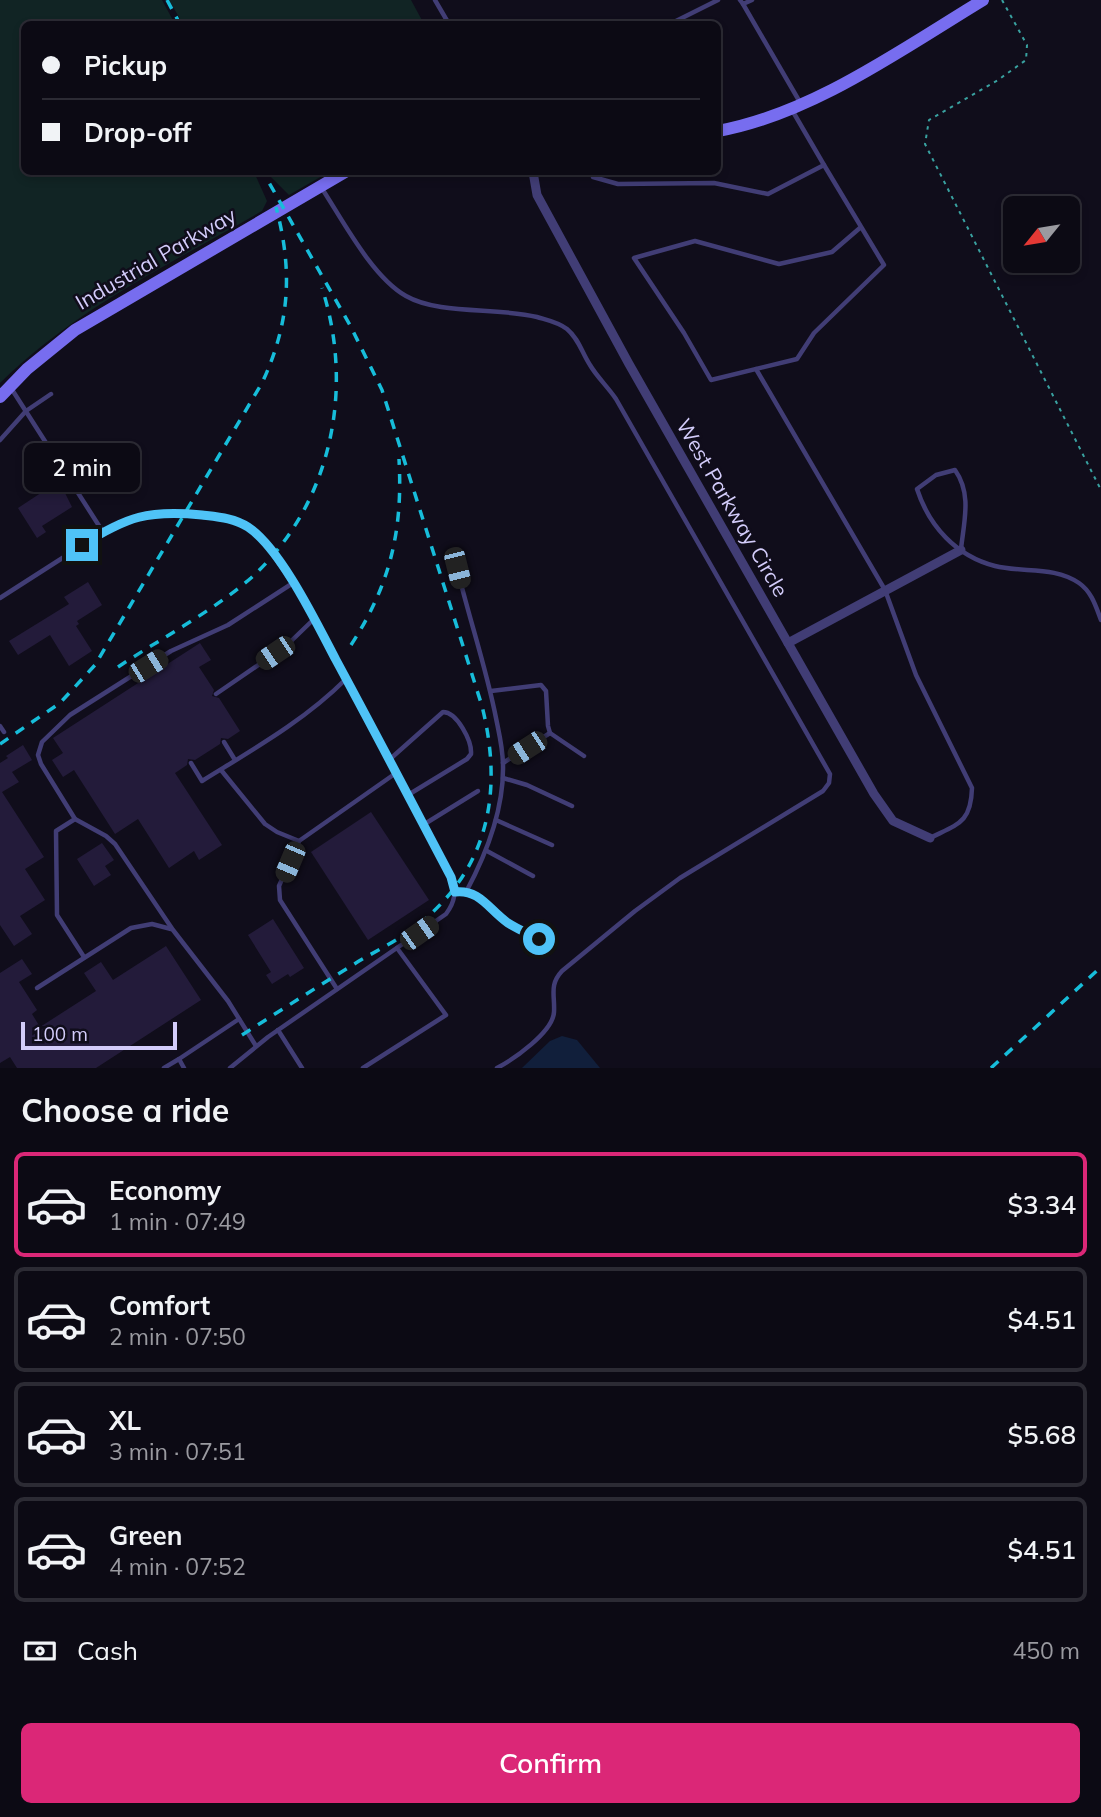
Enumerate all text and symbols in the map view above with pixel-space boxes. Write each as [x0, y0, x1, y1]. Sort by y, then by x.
text: Pickup [84, 49, 167, 82]
text: Drop-off [84, 116, 191, 149]
north arrow [1003, 196, 1080, 273]
map controls [1003, 196, 1080, 273]
street label: Industrial Parkway [70, 202, 241, 315]
street label: West Parkway Circle [671, 414, 794, 601]
callout: 2 min [24, 444, 140, 492]
text: 2 min [52, 453, 112, 482]
route end [66, 529, 98, 561]
car [442, 545, 473, 591]
car [252, 633, 299, 673]
car [125, 646, 172, 686]
car [504, 728, 551, 768]
car [273, 839, 308, 885]
car [396, 912, 443, 954]
route start [523, 923, 555, 955]
scale bar [21, 1019, 177, 1051]
text: 100 m [32, 1022, 88, 1046]
text: Choose a ride [21, 1090, 229, 1130]
icon: car [25, 1173, 88, 1236]
text: Economy [109, 1174, 221, 1207]
text: $3.34 [1007, 1188, 1076, 1221]
text: 1 min · 07:49 [109, 1207, 246, 1236]
icon: car [25, 1288, 88, 1351]
text: Comfort [109, 1289, 210, 1322]
text: $4.51 [1007, 1303, 1076, 1336]
text: 2 min · 07:50 [109, 1322, 246, 1351]
icon: car [25, 1403, 88, 1466]
text: XL [109, 1404, 141, 1437]
text: $5.68 [1007, 1418, 1076, 1451]
text: 3 min · 07:51 [109, 1437, 246, 1466]
icon: car [25, 1518, 88, 1581]
text: Green [109, 1519, 182, 1552]
text: $4.51 [1007, 1533, 1076, 1566]
text: 4 min · 07:52 [109, 1552, 246, 1581]
icon: cash [21, 1632, 59, 1670]
text: Cash [77, 1634, 138, 1667]
text: 450 m [1012, 1636, 1080, 1665]
button: Confirm [21, 1723, 1080, 1803]

